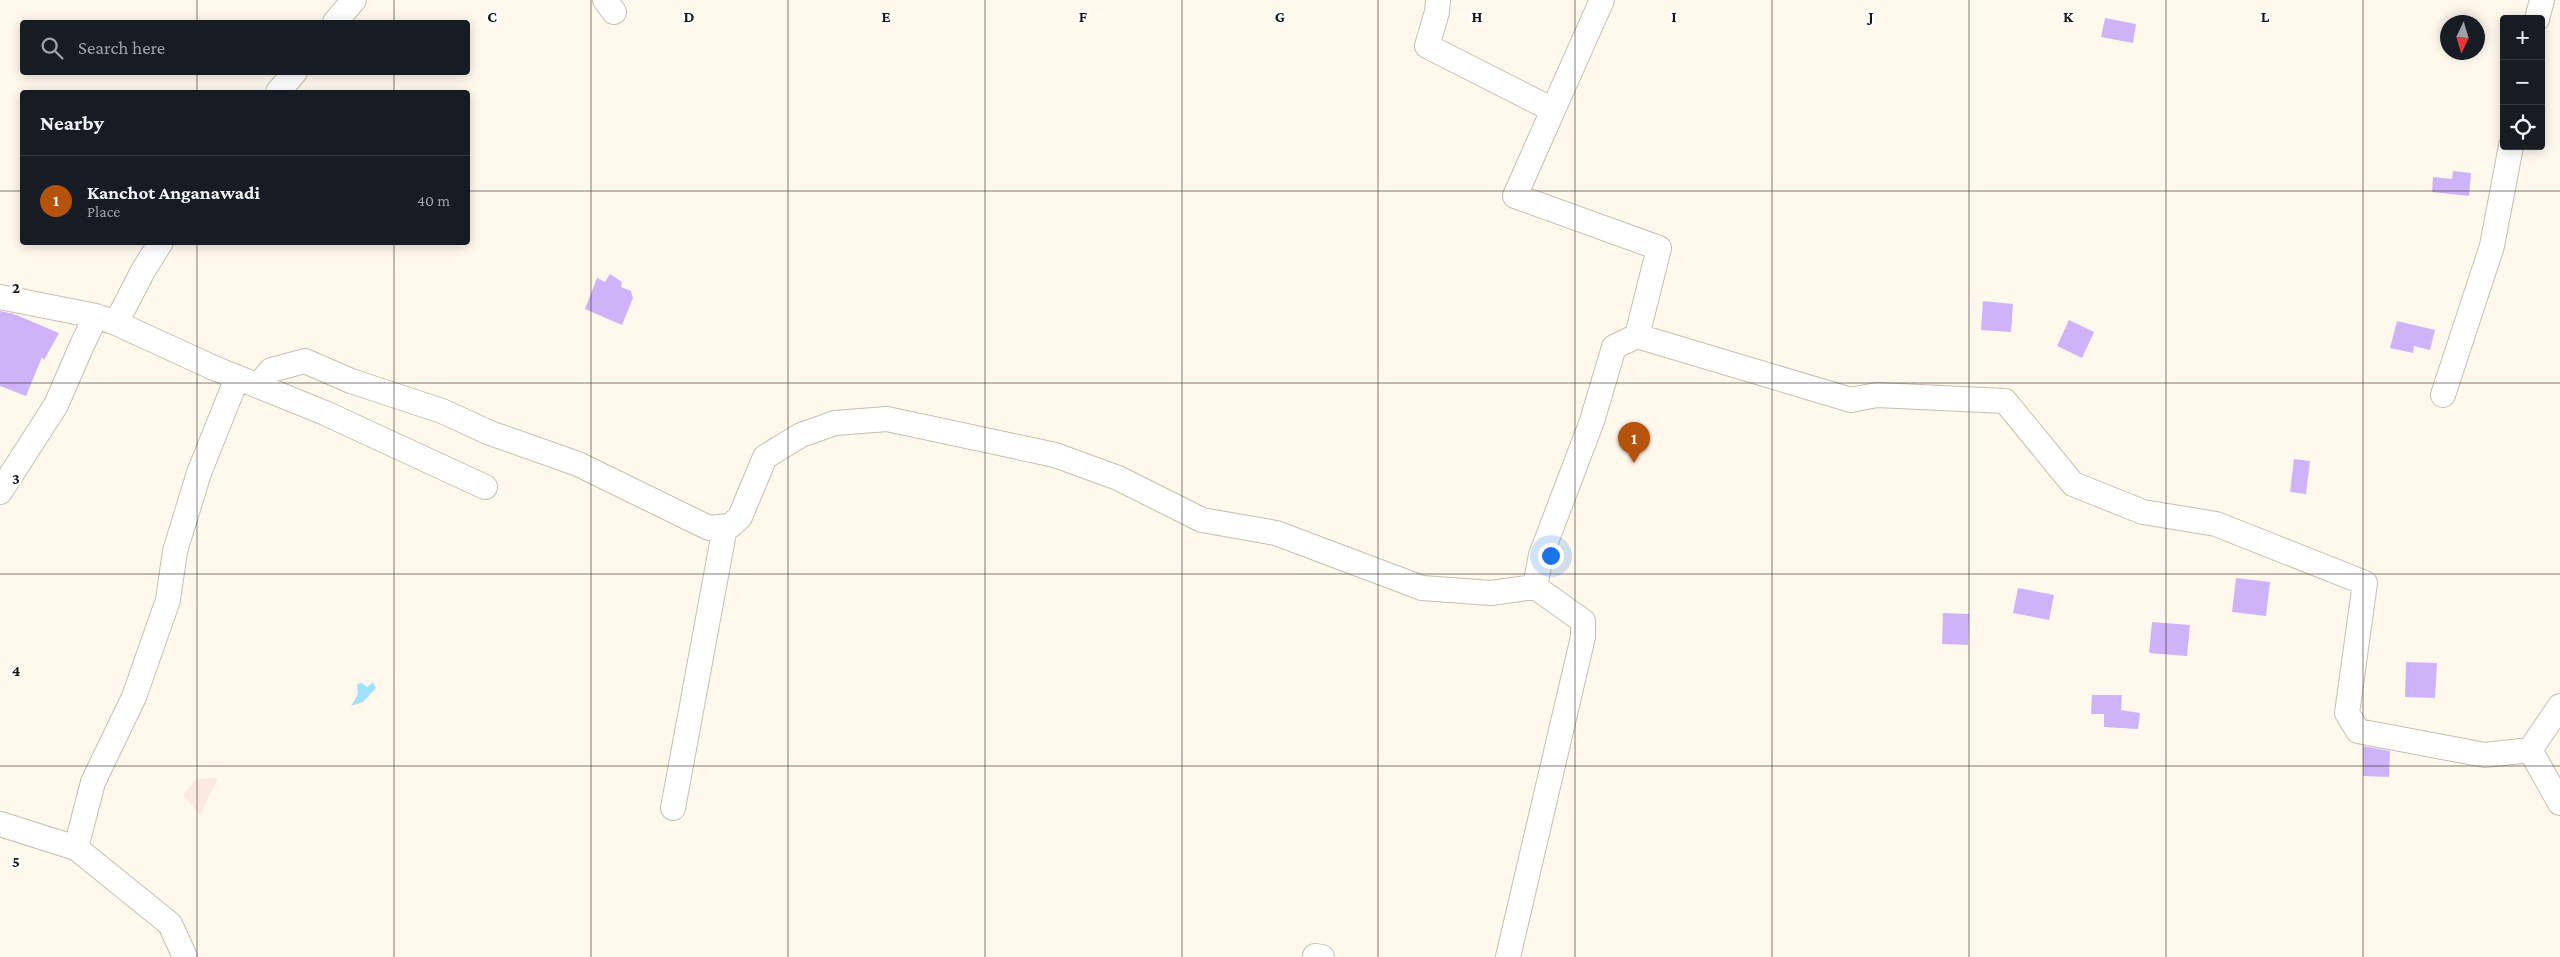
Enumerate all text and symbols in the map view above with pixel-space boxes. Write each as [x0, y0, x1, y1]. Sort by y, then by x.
text: C [487, 8, 497, 25]
text: D [683, 8, 695, 25]
text: E [881, 8, 891, 25]
text: F [1079, 8, 1088, 25]
text: G [1275, 8, 1285, 25]
text: H [1472, 8, 1483, 25]
text: I [1671, 8, 1677, 25]
text: J [1866, 8, 1874, 25]
text: K [2063, 8, 2074, 25]
text: L [2261, 8, 2270, 25]
north arrow [2440, 15, 2485, 60]
map controls [2500, 15, 2545, 150]
button: + [2500, 15, 2545, 60]
search box [20, 20, 470, 75]
icon: search [38, 34, 66, 62]
text: Search here [78, 37, 165, 58]
button: − [2500, 60, 2545, 105]
button: locate [2500, 105, 2545, 150]
text: Nearby [40, 111, 104, 135]
text: Kanchot Anganawadi [87, 182, 260, 203]
text: 1 [53, 192, 59, 209]
text: 40 m [417, 192, 450, 209]
text: Place [87, 203, 120, 220]
text: 2 [12, 279, 20, 296]
pin: 1 [1618, 422, 1650, 463]
text: 3 [12, 470, 20, 487]
your location [1538, 543, 1564, 569]
text: 4 [12, 662, 21, 679]
text: 5 [12, 853, 20, 870]

